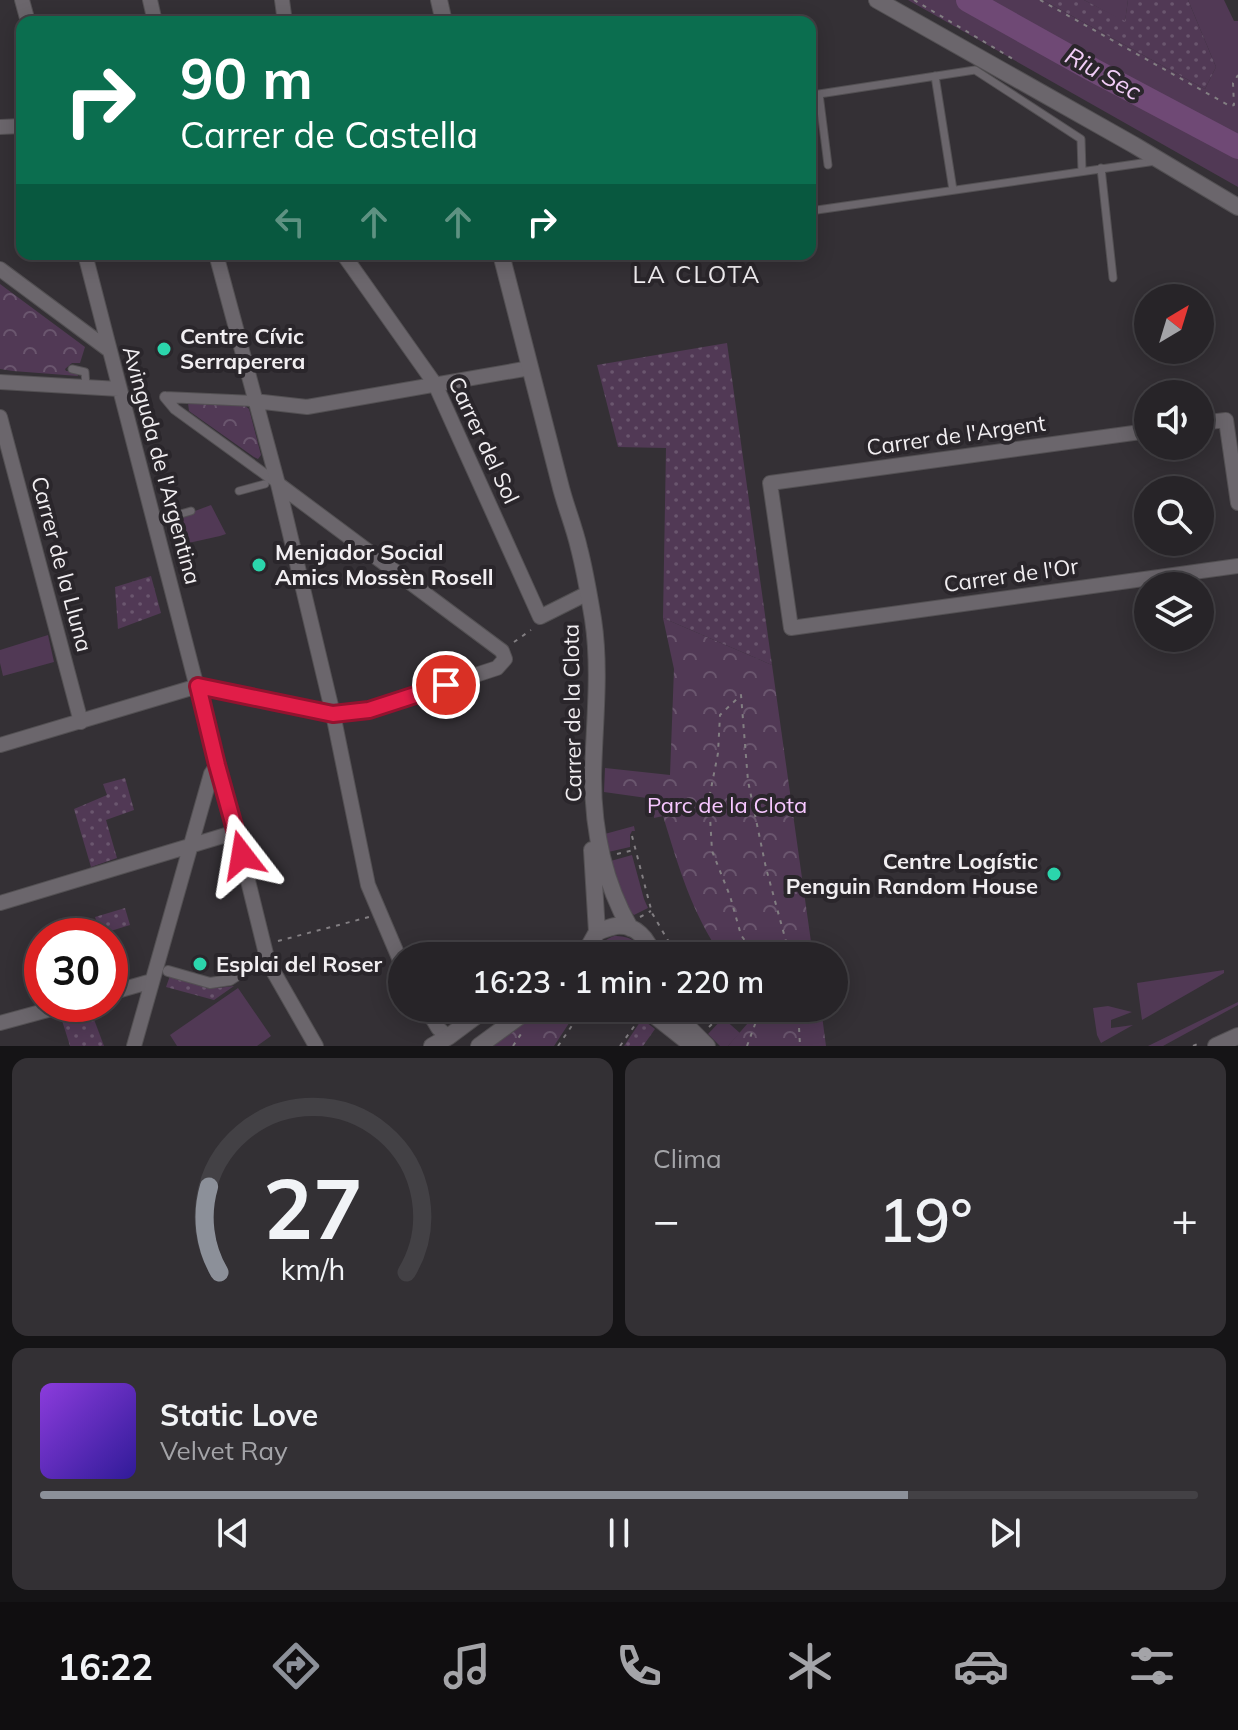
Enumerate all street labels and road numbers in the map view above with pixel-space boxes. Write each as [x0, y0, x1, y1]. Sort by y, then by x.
street label: Avinguda de l'Argentina [117, 343, 207, 587]
street label: Carrer del Sol [442, 372, 526, 508]
street label: Carrer de l'Argent [865, 409, 1047, 461]
street label: Carrer de la Lluna [25, 473, 99, 655]
street label: Carrer de l'Or [942, 552, 1080, 598]
street label: Carrer de la Clota [556, 624, 588, 802]

